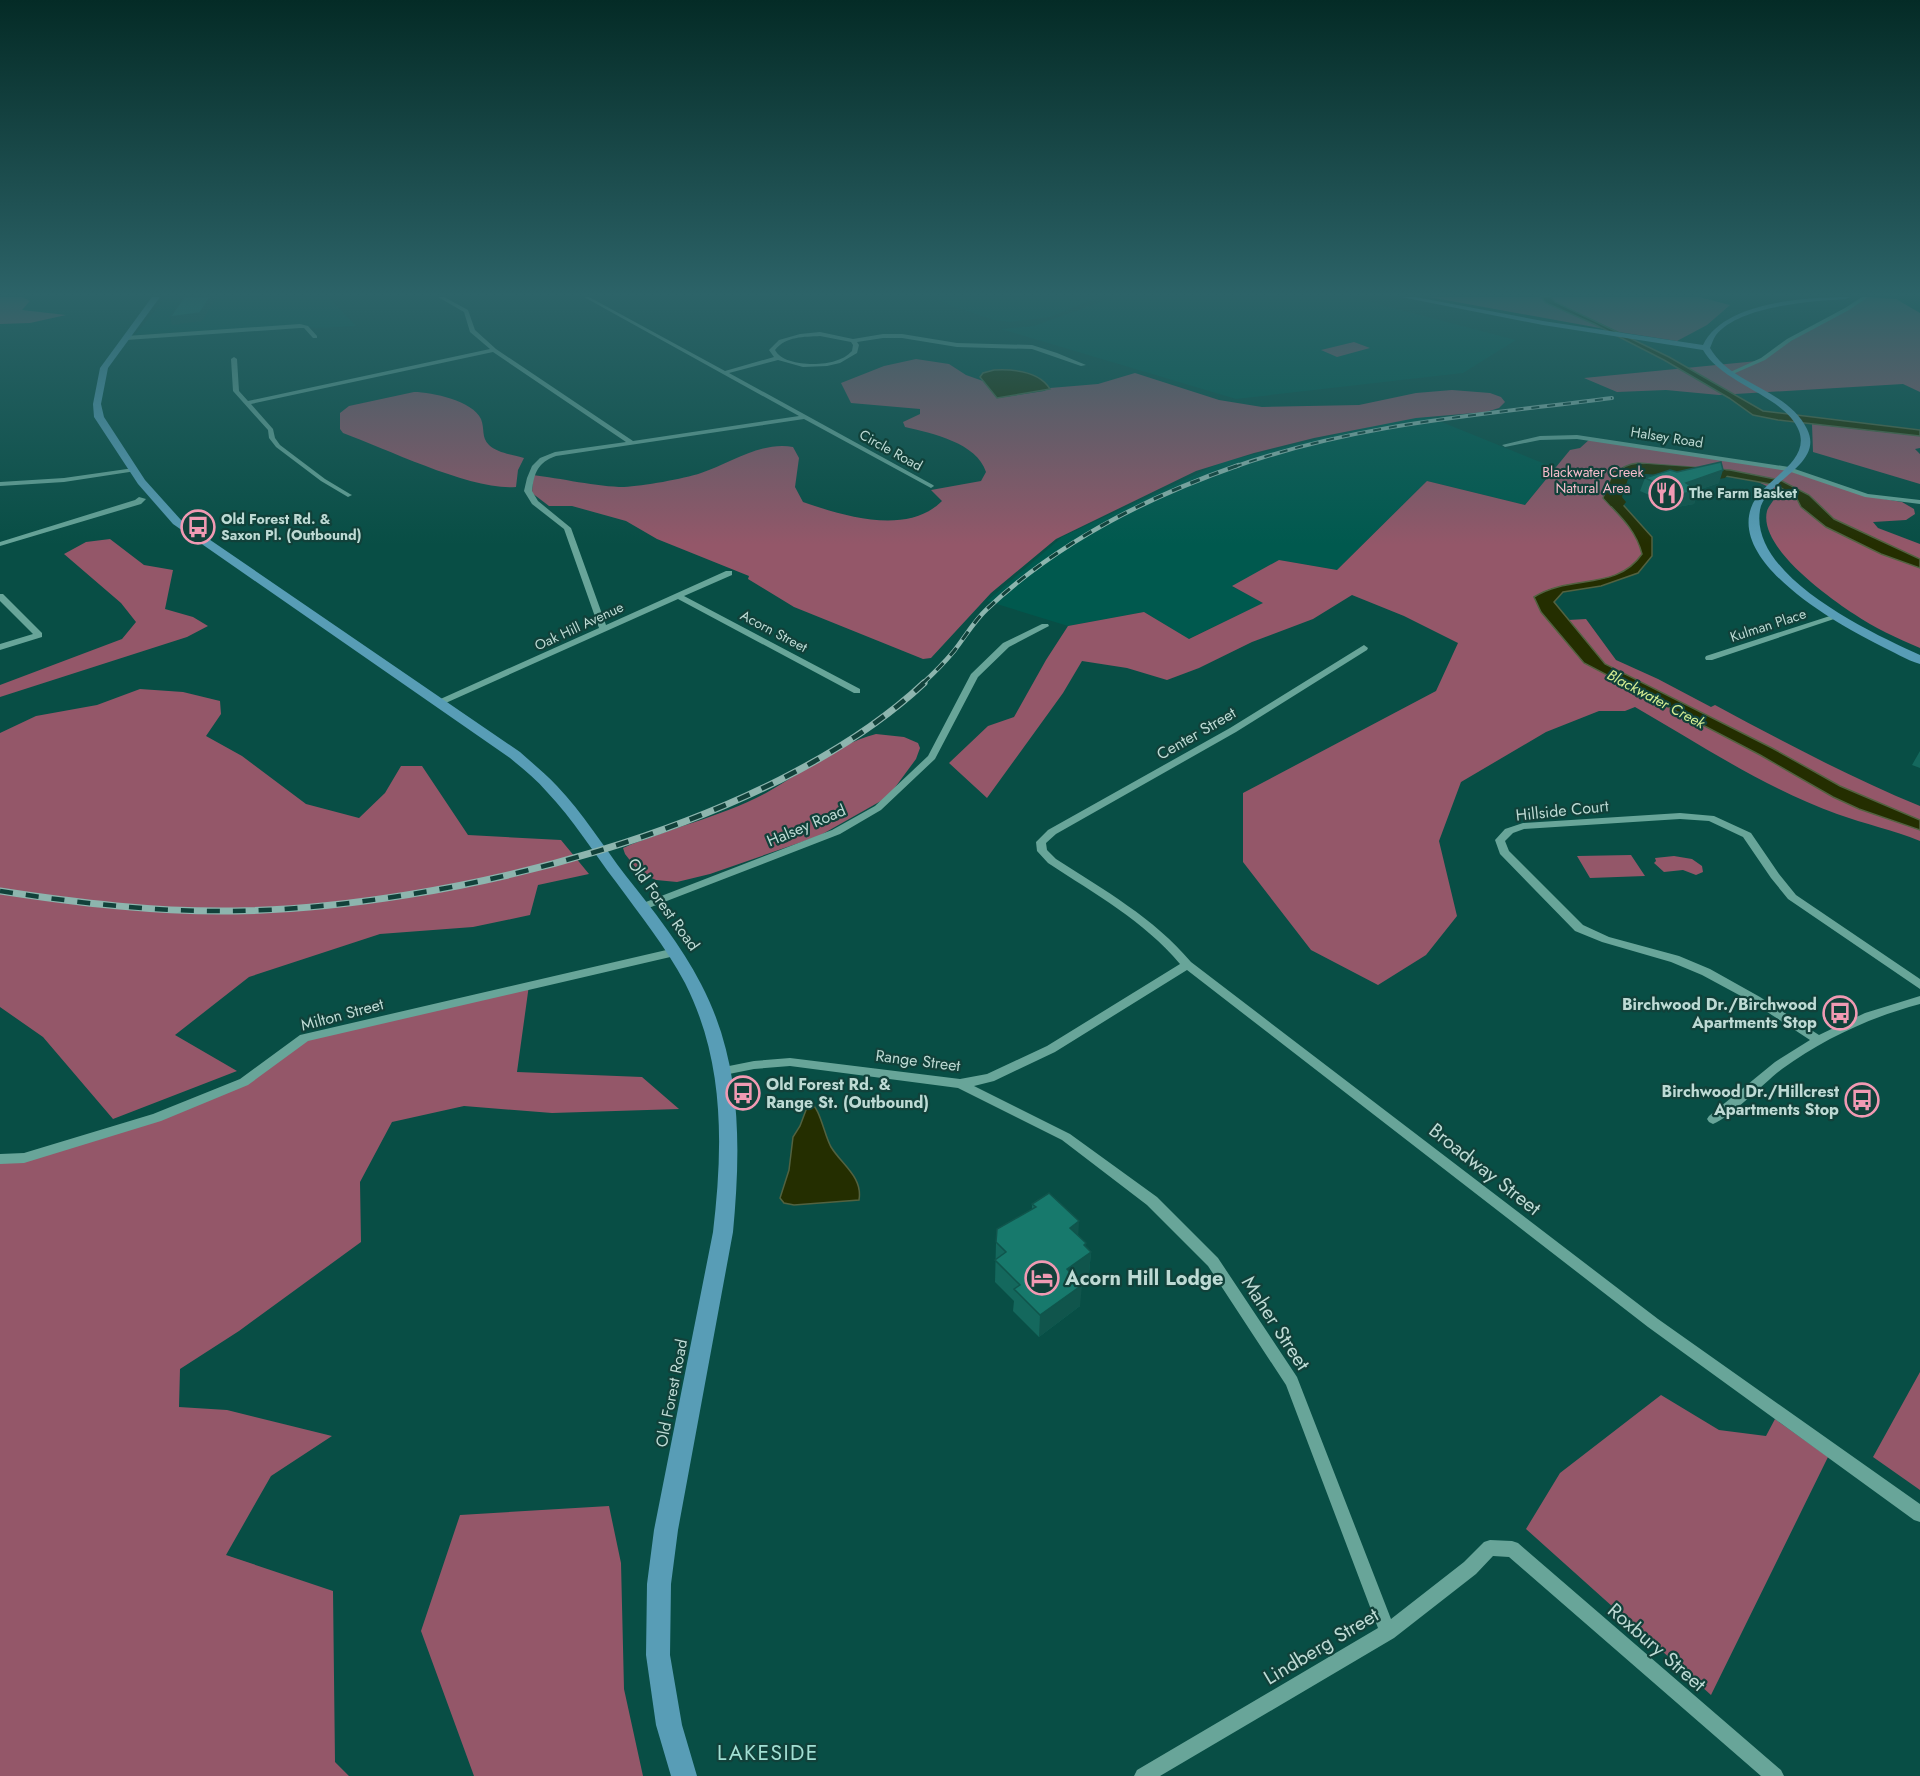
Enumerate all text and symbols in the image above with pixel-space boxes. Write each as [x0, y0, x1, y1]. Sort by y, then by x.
street label: Halsey Road [1629, 421, 1705, 453]
street label: Circle Road [856, 424, 926, 476]
park label: Blackwater Creek Natural Area [1542, 462, 1645, 498]
restaurant icon: The Farm Basket [1648, 475, 1684, 511]
place label: The Farm Basket [1689, 483, 1797, 503]
bus stop icon: Old Forest Rd. & Saxon Pl. (Outbound) [180, 509, 216, 545]
place label: Old Forest Rd. & Saxon Pl. (Outbound) [221, 509, 361, 545]
street label: Oak Hill Avenue [531, 597, 627, 655]
street label: Kulman Place [1727, 603, 1809, 647]
street label: Acorn Street [737, 605, 812, 657]
water label: Blackwater Creek [1603, 664, 1709, 734]
street label: Center Street [1152, 701, 1240, 765]
street label: Hillside Court [1515, 794, 1610, 827]
street label: Halsey Road [763, 799, 849, 852]
street label: Old Forest Road [622, 853, 705, 955]
street label: Milton Street [298, 992, 386, 1037]
place label: Birchwood Dr./Birchwood Apartments Stop [1622, 993, 1817, 1034]
bus stop icon: Birchwood Dr./Birchwood Apartments Stop [1822, 995, 1858, 1031]
street label: Range Street [874, 1044, 962, 1077]
place label: Old Forest Rd. & Range St. (Outbound) [766, 1073, 929, 1114]
bus stop icon: Old Forest Rd. & Range St. (Outbound) [725, 1075, 761, 1111]
place label: Birchwood Dr./Hillcrest Apartments Stop [1662, 1080, 1840, 1121]
bus stop icon: Birchwood Dr./Hillcrest Apartments Stop [1844, 1082, 1880, 1118]
street label: Broadway Street [1422, 1116, 1547, 1223]
hotel icon: Acorn Hill Lodge [1024, 1260, 1060, 1296]
place label: Acorn Hill Lodge [1064, 1264, 1224, 1293]
street label: Maher Street [1234, 1270, 1317, 1376]
street label: Old Forest Road [650, 1337, 693, 1449]
street label: Roxbury Street [1601, 1596, 1712, 1699]
street label: Lindberg Street [1258, 1601, 1384, 1692]
district label: LAKESIDE [717, 1738, 819, 1768]

